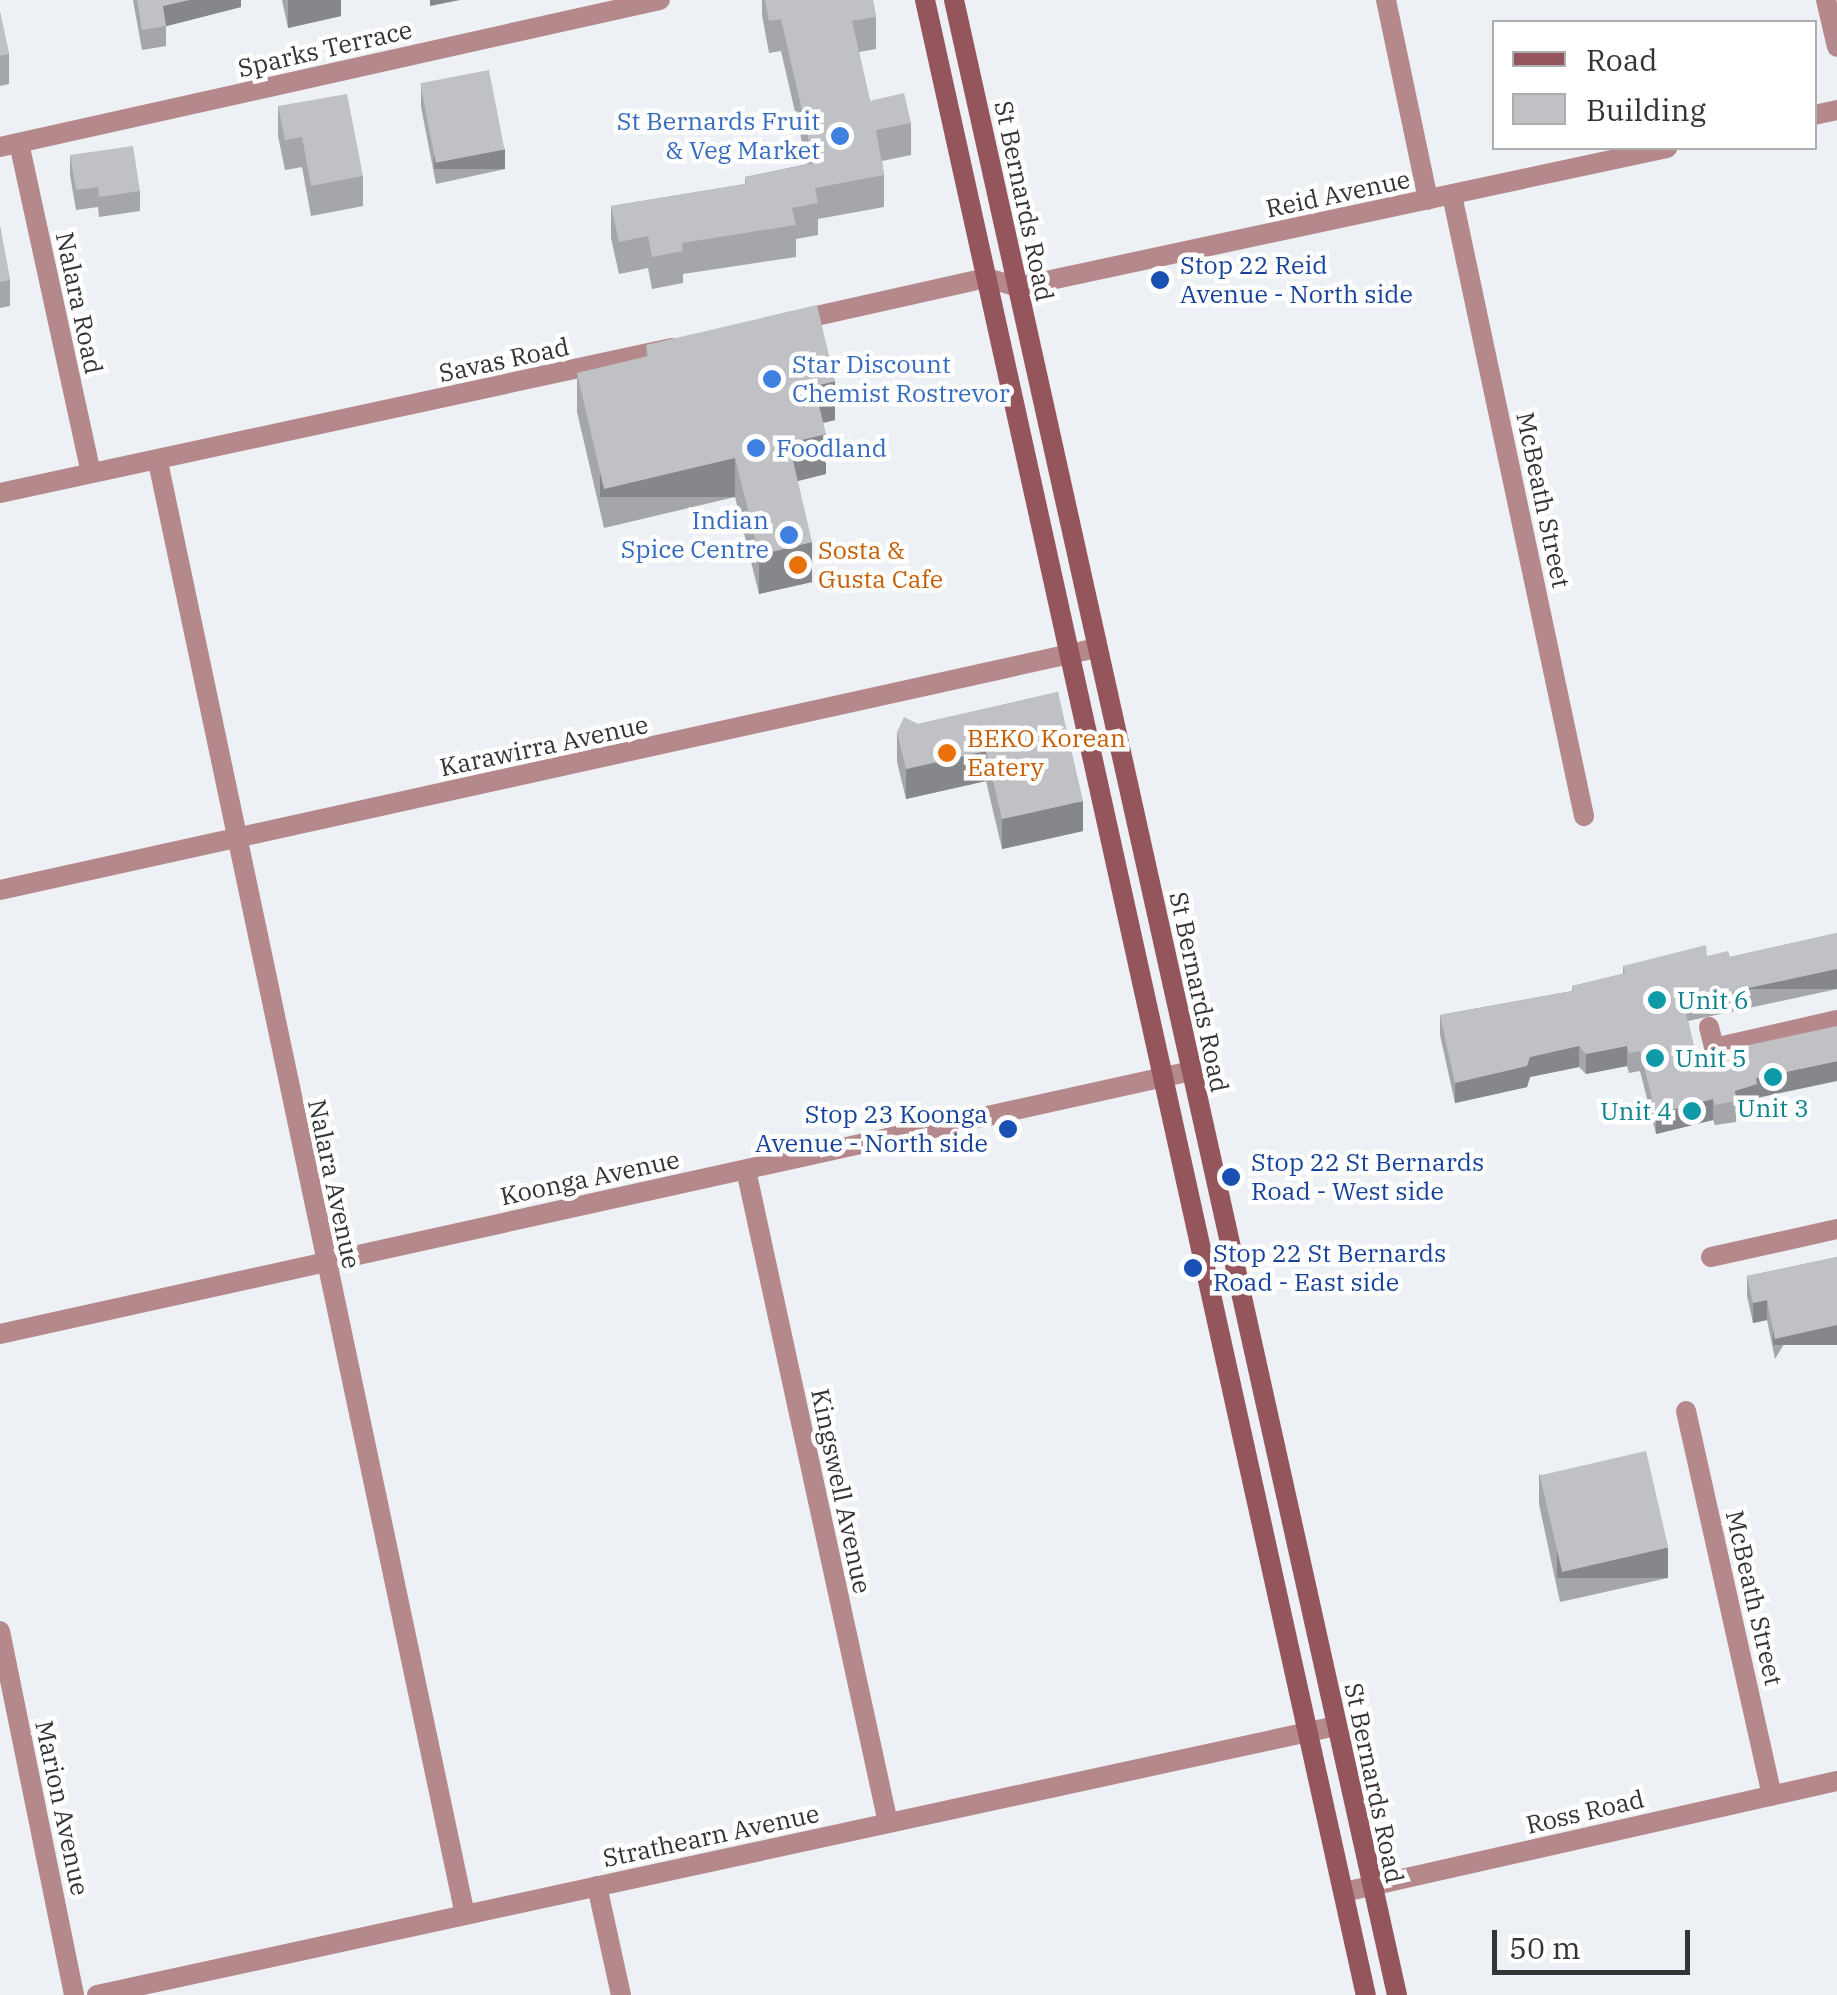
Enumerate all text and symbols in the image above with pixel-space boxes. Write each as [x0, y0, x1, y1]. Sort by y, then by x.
street label: Sparks Terrace [235, 14, 415, 84]
legend [1492, 20, 1817, 150]
text: Road [1586, 40, 1658, 79]
text: Building [1586, 90, 1706, 129]
street label: St Bernards Road [988, 98, 1060, 304]
place label: St Bernards Fruit & Veg Market [617, 107, 820, 166]
marker: St Bernards Fruit & Veg Market [829, 125, 851, 147]
street label: Reid Avenue [1263, 164, 1413, 224]
street label: Nalara Road [49, 229, 109, 377]
place label: Stop 22 Reid Avenue - North side [1180, 251, 1413, 310]
marker: Stop 22 Reid Avenue - North side [1149, 269, 1171, 291]
street label: Savas Road [436, 332, 572, 388]
place label: Star Discount Chemist Rostrevor [792, 350, 1010, 409]
marker: Star Discount Chemist Rostrevor [761, 368, 783, 390]
street label: McBeath Street [1510, 409, 1576, 591]
place label: Foodland [776, 433, 887, 463]
marker: Foodland [745, 437, 767, 459]
place label: Indian Spice Centre [621, 506, 769, 565]
marker: Indian Spice Centre [778, 524, 800, 546]
place label: Sosta & Gusta Cafe [818, 536, 943, 595]
marker: Sosta & Gusta Cafe [787, 554, 809, 576]
street label: Karawirra Avenue [437, 709, 651, 783]
place label: BEKO Korean Eatery [967, 724, 1126, 783]
marker: BEKO Korean Eatery [936, 742, 958, 764]
street label: St Bernards Road [1163, 889, 1235, 1095]
place label: Unit 6 [1677, 985, 1749, 1015]
marker: Unit 6 [1646, 989, 1668, 1011]
place label: Unit 5 [1675, 1043, 1747, 1073]
marker: Unit 5 [1644, 1047, 1666, 1069]
marker: Unit 3 [1762, 1066, 1784, 1088]
place label: Unit 3 [1737, 1093, 1809, 1123]
place label: Unit 4 [1600, 1096, 1672, 1126]
street label: Nalara Avenue [301, 1097, 367, 1271]
place label: Stop 23 Koonga Avenue - North side [755, 1100, 988, 1159]
marker: Unit 4 [1681, 1100, 1703, 1122]
marker: Stop 23 Koonga Avenue - North side [997, 1118, 1019, 1140]
street label: Koonga Avenue [498, 1144, 682, 1212]
place label: Stop 22 St Bernards Road - West side [1251, 1148, 1484, 1207]
marker: Stop 22 St Bernards Road - West side [1220, 1166, 1242, 1188]
place label: Stop 22 St Bernards Road - East side [1213, 1239, 1446, 1298]
marker: Stop 22 St Bernards Road - East side [1182, 1257, 1204, 1279]
street label: Kingswell Avenue [805, 1386, 877, 1596]
street label: McBeath Street [1719, 1507, 1789, 1689]
street label: St Bernards Road [1338, 1680, 1410, 1886]
street label: Marion Avenue [29, 1718, 95, 1898]
street label: Ross Road [1523, 1784, 1647, 1840]
street label: Strathearn Avenue [600, 1798, 822, 1874]
scale bar [1497, 1910, 1694, 1972]
text: 50 m [1509, 1928, 1581, 1967]

